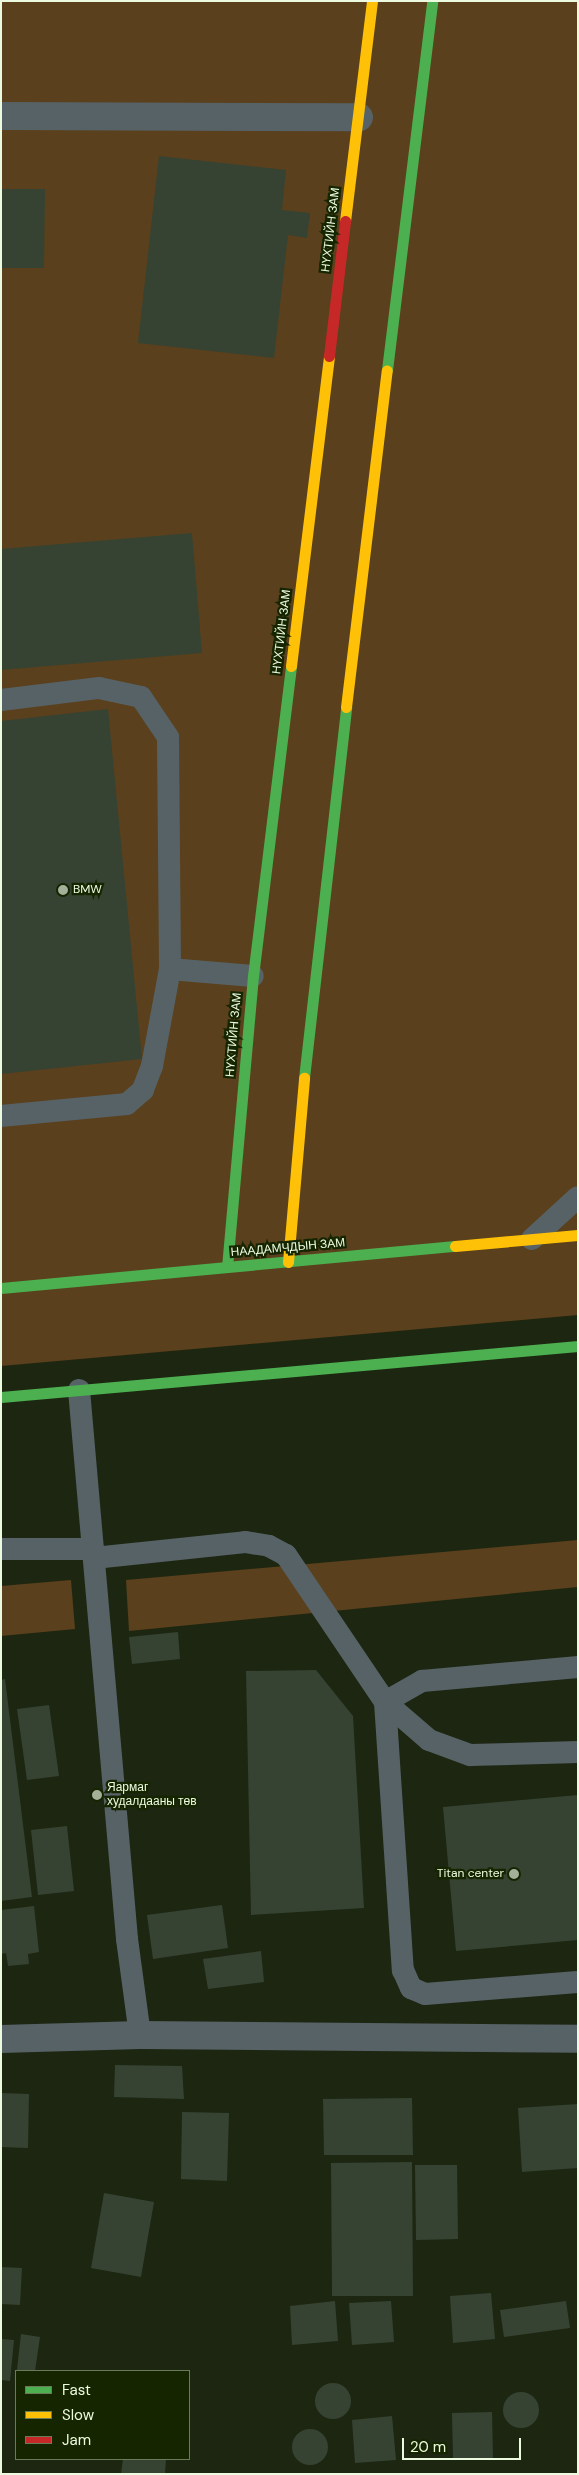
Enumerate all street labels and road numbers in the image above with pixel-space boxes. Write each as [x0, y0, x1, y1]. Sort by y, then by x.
street label: НҮХТИЙН ЗАМ [319, 187, 343, 273]
street label: НҮХТИЙН ЗАМ [270, 589, 294, 675]
street label: НҮХТИЙН ЗАМ [223, 992, 245, 1078]
street label: НААДАМЧДЫН ЗАМ [230, 1236, 346, 1260]

